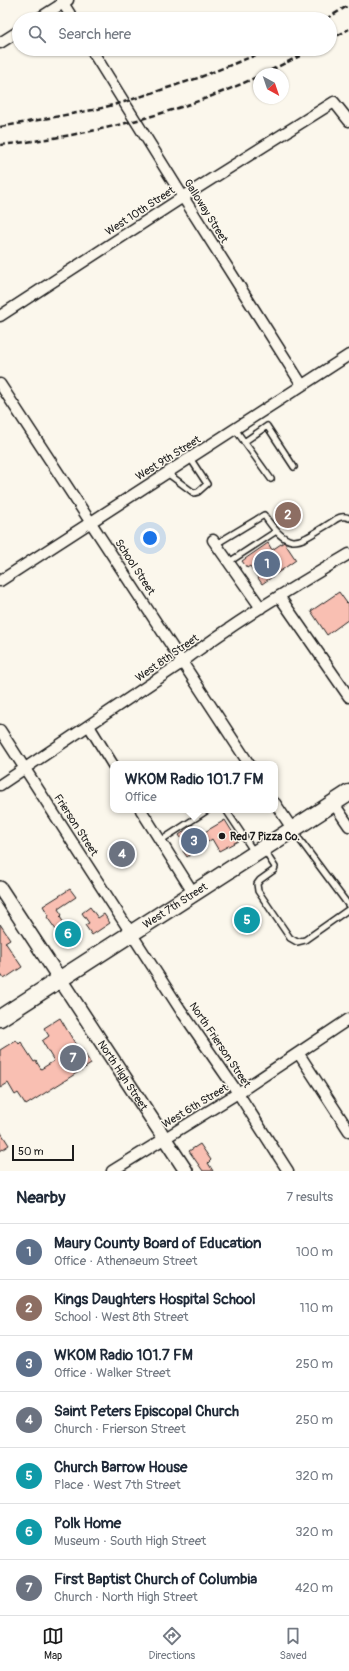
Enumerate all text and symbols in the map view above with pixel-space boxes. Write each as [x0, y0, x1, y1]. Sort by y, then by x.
search box [12, 12, 337, 56]
icon: search [26, 23, 48, 45]
text: Search here [58, 25, 131, 44]
north arrow [253, 68, 289, 104]
street label: Galloway Street [181, 177, 231, 246]
street label: West 10th Street [103, 183, 178, 238]
street label: West 9th Street [133, 433, 203, 483]
pin: 2 [275, 500, 301, 530]
your location [140, 528, 160, 548]
street label: School Street [112, 537, 158, 598]
pin: 1 [254, 549, 280, 579]
street label: West 8th Street [133, 631, 201, 685]
popup [110, 761, 278, 813]
text: WKOM Radio 101.7 FM [125, 770, 263, 789]
text: Office [125, 789, 157, 805]
street label: Frierson Street [51, 792, 101, 859]
pin: 3 [181, 826, 207, 856]
place label: Red 7 Pizza Co. [230, 830, 300, 843]
marker: Red 7 Pizza Co. [217, 831, 227, 841]
pin: 4 [109, 839, 135, 869]
street label: West 7th Street [140, 879, 210, 931]
pin: 5 [234, 905, 260, 935]
pin: 6 [55, 919, 81, 949]
street label: North Frierson Street [187, 1000, 254, 1091]
street label: North High Street [95, 1038, 151, 1113]
pin: 7 [60, 1043, 86, 1073]
street label: West 6th Street [160, 1081, 231, 1131]
scale bar [12, 1143, 74, 1162]
text: 50 m [18, 1145, 44, 1158]
text: Nearby [16, 1187, 65, 1208]
text: 7 results [286, 1189, 333, 1205]
text: Maury County Board of Education [54, 1234, 261, 1253]
text: 1 [26, 1244, 32, 1260]
text: 100 m [296, 1244, 333, 1260]
text: Office · Athenaeum Street [54, 1253, 197, 1269]
text: Kings Daughters Hospital School [54, 1290, 256, 1309]
text: 2 [25, 1300, 33, 1316]
text: 110 m [300, 1300, 333, 1316]
text: School · West 8th Street [54, 1309, 189, 1325]
text: WKOM Radio 101.7 FM [54, 1346, 193, 1365]
text: 3 [25, 1356, 33, 1372]
text: 250 m [295, 1356, 333, 1372]
text: Office · Walker Street [54, 1365, 171, 1381]
text: Saint Peters Episcopal Church [54, 1402, 239, 1421]
text: 4 [25, 1412, 33, 1428]
text: 250 m [295, 1412, 333, 1428]
text: Church · Frierson Street [54, 1421, 186, 1437]
text: Church Barrow House [54, 1458, 187, 1477]
text: 5 [25, 1468, 33, 1484]
text: 320 m [295, 1468, 333, 1484]
text: Place · West 7th Street [54, 1477, 181, 1493]
text: Polk Home [54, 1514, 121, 1533]
text: 6 [25, 1524, 33, 1540]
text: 320 m [295, 1524, 333, 1540]
text: Museum · South High Street [54, 1533, 206, 1549]
text: First Baptist Church of Columbia [54, 1570, 257, 1589]
text: 7 [26, 1580, 32, 1596]
text: 420 m [295, 1580, 333, 1596]
text: Church · North High Street [54, 1589, 198, 1605]
tab: Map [42, 1625, 64, 1662]
tab: Directions [148, 1625, 195, 1662]
tab: Saved [280, 1625, 307, 1662]

